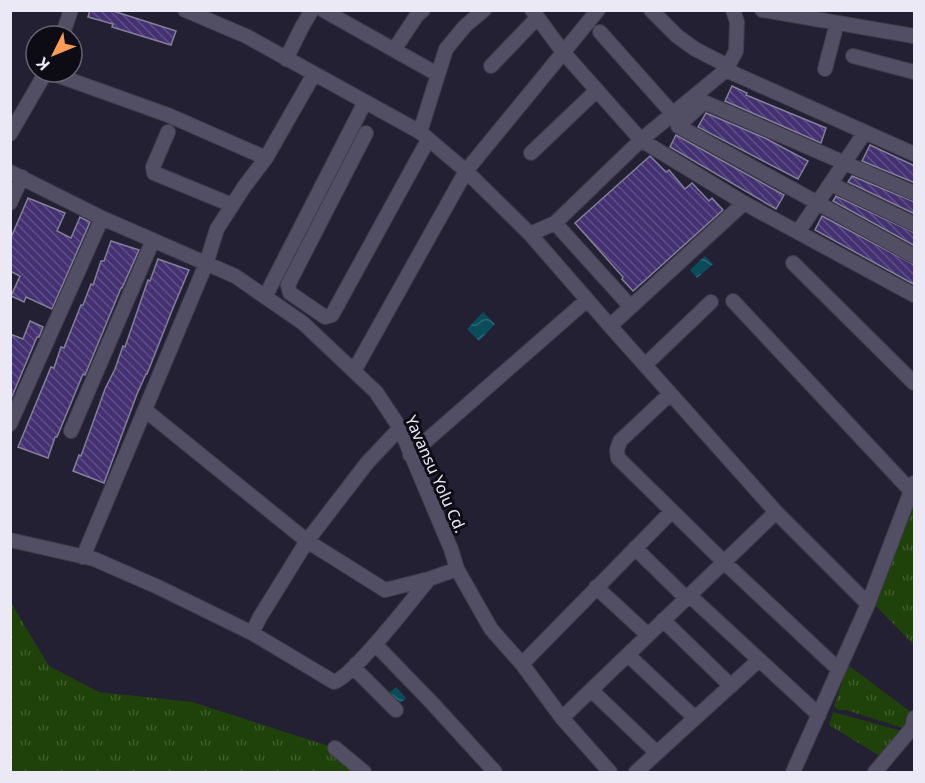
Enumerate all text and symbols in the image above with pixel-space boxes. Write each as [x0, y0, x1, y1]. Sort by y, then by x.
north arrow [24, 24, 84, 84]
text: K [31, 53, 55, 76]
street label: Yavansu Yolu Cd. [400, 412, 472, 536]

